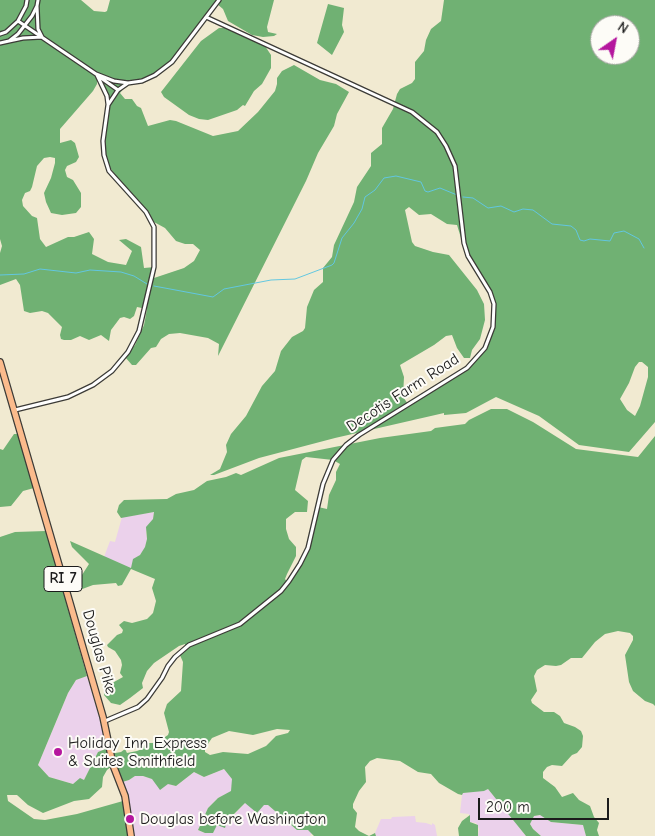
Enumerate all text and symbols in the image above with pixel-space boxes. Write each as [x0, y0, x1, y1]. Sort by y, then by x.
north arrow [590, 15, 640, 65]
text: N [614, 18, 631, 37]
street label: Decotis Farm Road [343, 349, 463, 437]
road number: RI 7 [44, 566, 82, 592]
street label: Douglas Pike [78, 608, 120, 696]
place label: Holiday Inn Express & Suites Smithfield [68, 733, 207, 771]
marker: Holiday Inn Express & Suites Smithfield [52, 746, 64, 758]
scale bar [480, 788, 611, 820]
text: 200 m [486, 798, 530, 816]
place label: Douglas before Washington [140, 809, 326, 829]
marker: Douglas before Washington [124, 813, 136, 825]

